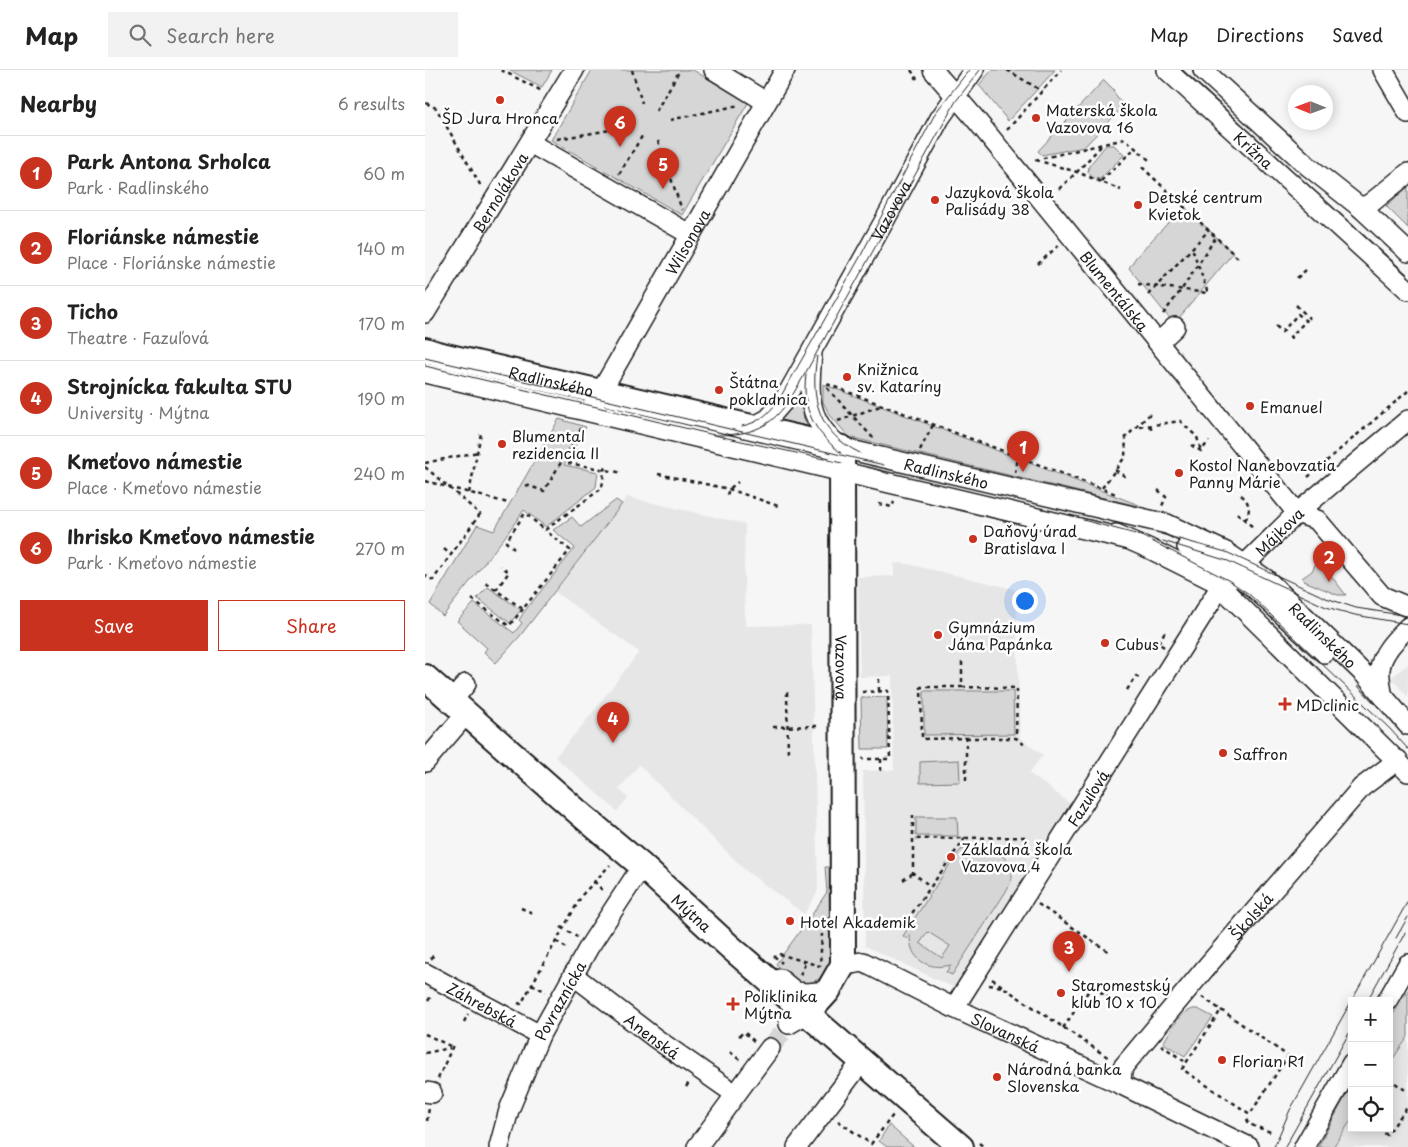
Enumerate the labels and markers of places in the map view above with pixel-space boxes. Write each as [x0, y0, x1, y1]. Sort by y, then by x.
marker: ŠD Jura Hronca [494, 94, 506, 106]
place label: Materská škola Vazovova 16 [1046, 98, 1158, 138]
place label: ŠD Jura Hronca [442, 106, 559, 129]
pin: 6 [604, 106, 636, 147]
marker: Materská škola Vazovova 16 [1030, 112, 1042, 124]
pin: 5 [647, 148, 679, 189]
place label: Jazyková škola Palisády 38 [945, 180, 1054, 220]
place label: Detské centrum Kvietok [1148, 185, 1263, 225]
marker: Jazyková škola Palisády 38 [929, 194, 941, 206]
marker: Detské centrum Kvietok [1132, 199, 1144, 211]
place label: Knižnica sv. Kataríny [857, 357, 942, 397]
place label: Štátna pokladnica [729, 370, 808, 410]
marker: Knižnica sv. Kataríny [841, 371, 853, 383]
marker: Štátna pokladnica [713, 384, 725, 396]
place label: Emanuel [1260, 395, 1323, 418]
marker: Emanuel [1244, 400, 1256, 412]
place label: Blumental rezidencia II [512, 424, 599, 464]
pin: 1 [1007, 431, 1039, 472]
marker: Blumental rezidencia II [496, 438, 508, 450]
place label: Kostol Nanebovzatia Panny Márie [1189, 453, 1337, 493]
marker: Kostol Nanebovzatia Panny Márie [1173, 467, 1185, 479]
place label: Daňový úrad Bratislava I [983, 519, 1077, 559]
marker: Daňový úrad Bratislava I [967, 533, 979, 545]
pin: 2 [1313, 541, 1345, 582]
place label: Gymnázium Jána Papánka [948, 615, 1053, 655]
marker: Gymnázium Jána Papánka [932, 629, 944, 641]
place label: Cubus [1115, 632, 1159, 655]
marker: Cubus [1099, 637, 1111, 649]
place label: MDclinic [1296, 693, 1359, 716]
marker: MDclinic [1278, 697, 1292, 711]
pin: 4 [597, 702, 629, 743]
place label: Saffron [1233, 742, 1288, 765]
marker: Saffron [1217, 747, 1229, 759]
place label: Základná škola Vazovova 4 [961, 837, 1073, 877]
marker: Základná škola Vazovova 4 [945, 851, 957, 863]
place label: Hotel Akademik [800, 910, 916, 933]
marker: Hotel Akademik [784, 915, 796, 927]
pin: 3 [1053, 931, 1085, 972]
place label: Staromestský klub 10 x 10 [1071, 973, 1170, 1013]
place label: Poliklinika Mýtna [744, 984, 818, 1024]
marker: Staromestský klub 10 x 10 [1055, 987, 1067, 999]
marker: Poliklinika Mýtna [726, 997, 740, 1011]
place label: Florian R1 [1232, 1049, 1304, 1072]
marker: Florian R1 [1216, 1054, 1228, 1066]
place label: Národná banka Slovenska [1007, 1057, 1122, 1097]
marker: Národná banka Slovenska [991, 1071, 1003, 1083]

